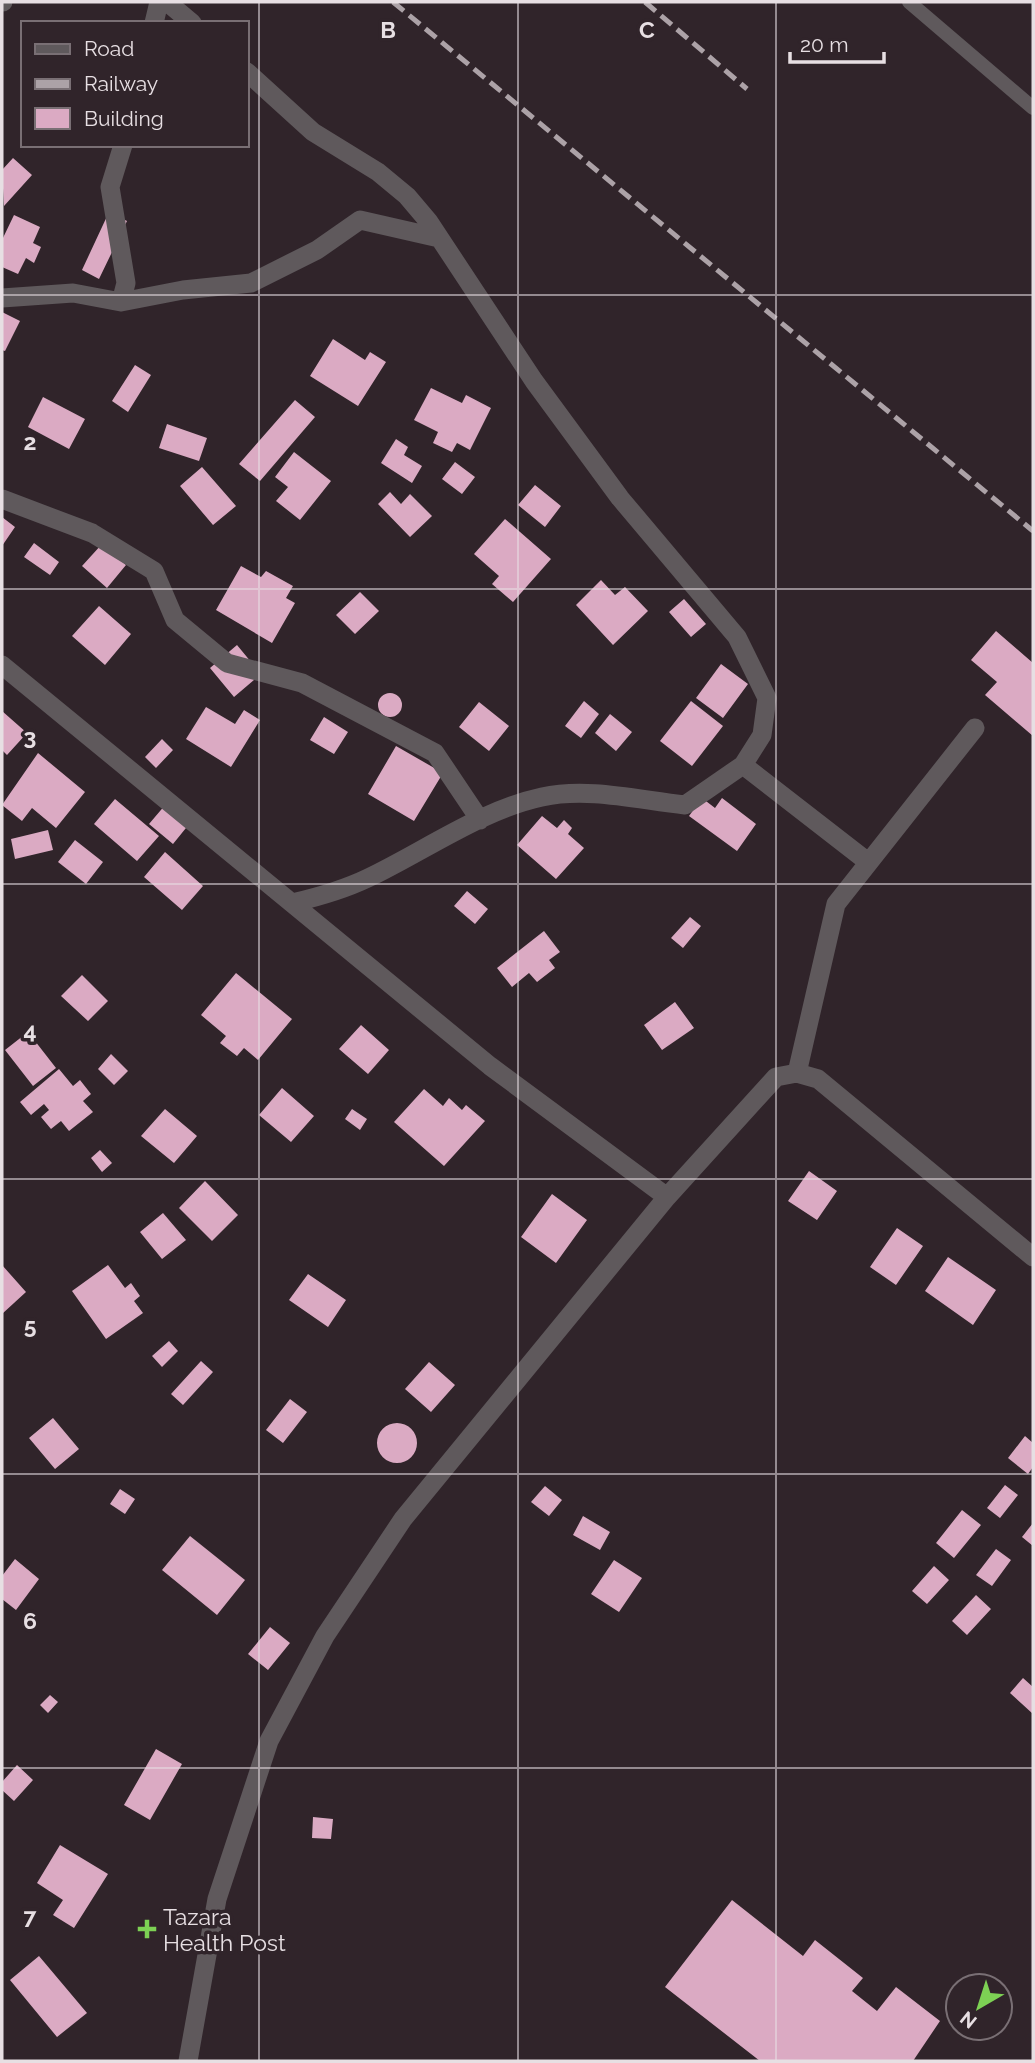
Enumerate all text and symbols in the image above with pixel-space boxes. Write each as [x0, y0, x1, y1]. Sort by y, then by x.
text: B [380, 16, 396, 43]
text: C [639, 16, 655, 43]
legend [21, 21, 248, 147]
scale bar [790, 21, 884, 65]
text: 20 m [800, 32, 848, 57]
text: Road [84, 36, 134, 61]
text: Railway [84, 71, 158, 96]
text: Building [84, 106, 164, 131]
text: 2 [24, 428, 36, 455]
text: 3 [24, 723, 36, 750]
text: 4 [23, 1017, 37, 1044]
text: 5 [24, 1312, 37, 1339]
text: 6 [23, 1607, 37, 1634]
text: 7 [24, 1902, 37, 1929]
place label: Tazara Health Post [163, 1903, 286, 1956]
marker: Tazara Health Post [137, 1919, 157, 1939]
north arrow [944, 1972, 1014, 2042]
text: N [956, 2007, 981, 2033]

